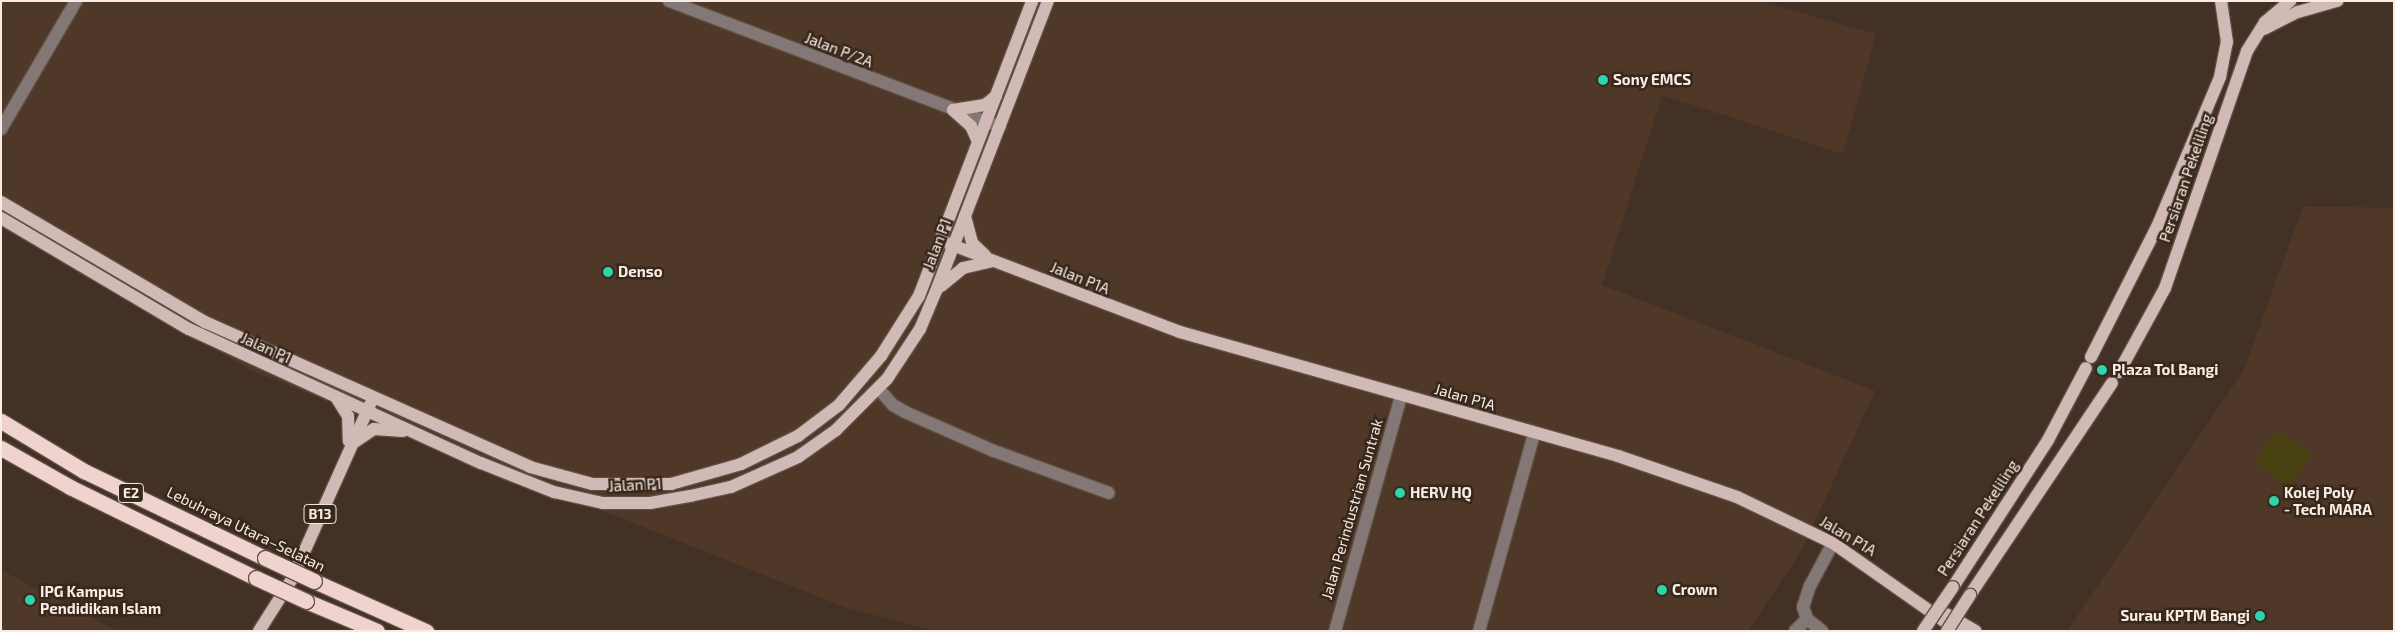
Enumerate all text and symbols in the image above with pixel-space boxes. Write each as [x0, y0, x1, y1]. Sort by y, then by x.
street label: Jalan P/2A [802, 29, 876, 71]
place label: Sony EMCS [1613, 71, 1691, 89]
marker: Sony EMCS [1597, 74, 1609, 86]
street label: Persiaran Pekeliling [2156, 112, 2216, 244]
street label: Jalan P1 [919, 216, 955, 272]
street label: Jalan P1A [1048, 258, 1112, 298]
place label: Denso [618, 263, 663, 281]
marker: Denso [602, 266, 614, 278]
street label: Jalan P1 [238, 329, 294, 367]
place label: Plaza Tol Bangi [2112, 361, 2219, 379]
marker: Plaza Tol Bangi [2096, 364, 2108, 376]
street label: Jalan P1A [1433, 380, 1497, 414]
street label: Jalan Perindustrian Suntrak [1318, 417, 1386, 601]
street label: Persiaran Pekeliling [1934, 457, 2022, 579]
street label: Jalan P1 [608, 475, 662, 495]
road number: E2 [117, 482, 145, 504]
street label: Lebuhraya Utara–Selatan [164, 483, 328, 575]
place label: Kolej Poly - Tech MARA [2284, 483, 2372, 518]
place label: HERV HQ [1410, 484, 1472, 502]
marker: HERV HQ [1394, 487, 1406, 499]
marker: Kolej Poly - Tech MARA [2268, 495, 2280, 507]
road number: B13 [302, 502, 338, 526]
street label: Jalan P1A [1817, 512, 1879, 560]
place label: Crown [1672, 581, 1718, 599]
place label: IPG Kampus Pendidikan Islam [40, 582, 161, 617]
marker: Crown [1656, 584, 1668, 596]
marker: IPG Kampus Pendidikan Islam [24, 594, 36, 606]
place label: Surau KPTM Bangi [2120, 607, 2250, 625]
marker: Surau KPTM Bangi [2254, 610, 2266, 622]

